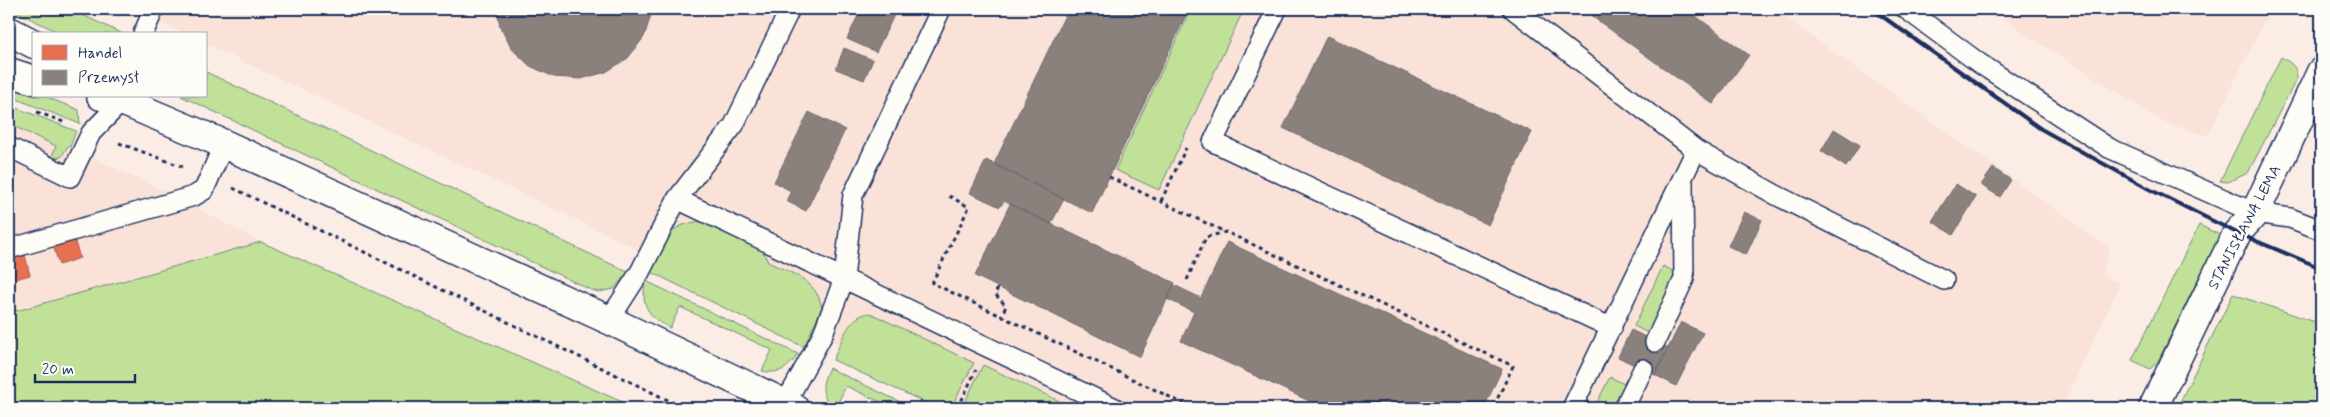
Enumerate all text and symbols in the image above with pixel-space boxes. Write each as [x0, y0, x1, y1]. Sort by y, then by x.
legend [32, 32, 208, 98]
text: Handel [78, 44, 122, 64]
text: Przemysł [78, 68, 140, 88]
street label: STANISŁAWA LEMA [2204, 162, 2286, 293]
scale bar [35, 352, 135, 384]
text: 20 m [42, 360, 74, 380]

